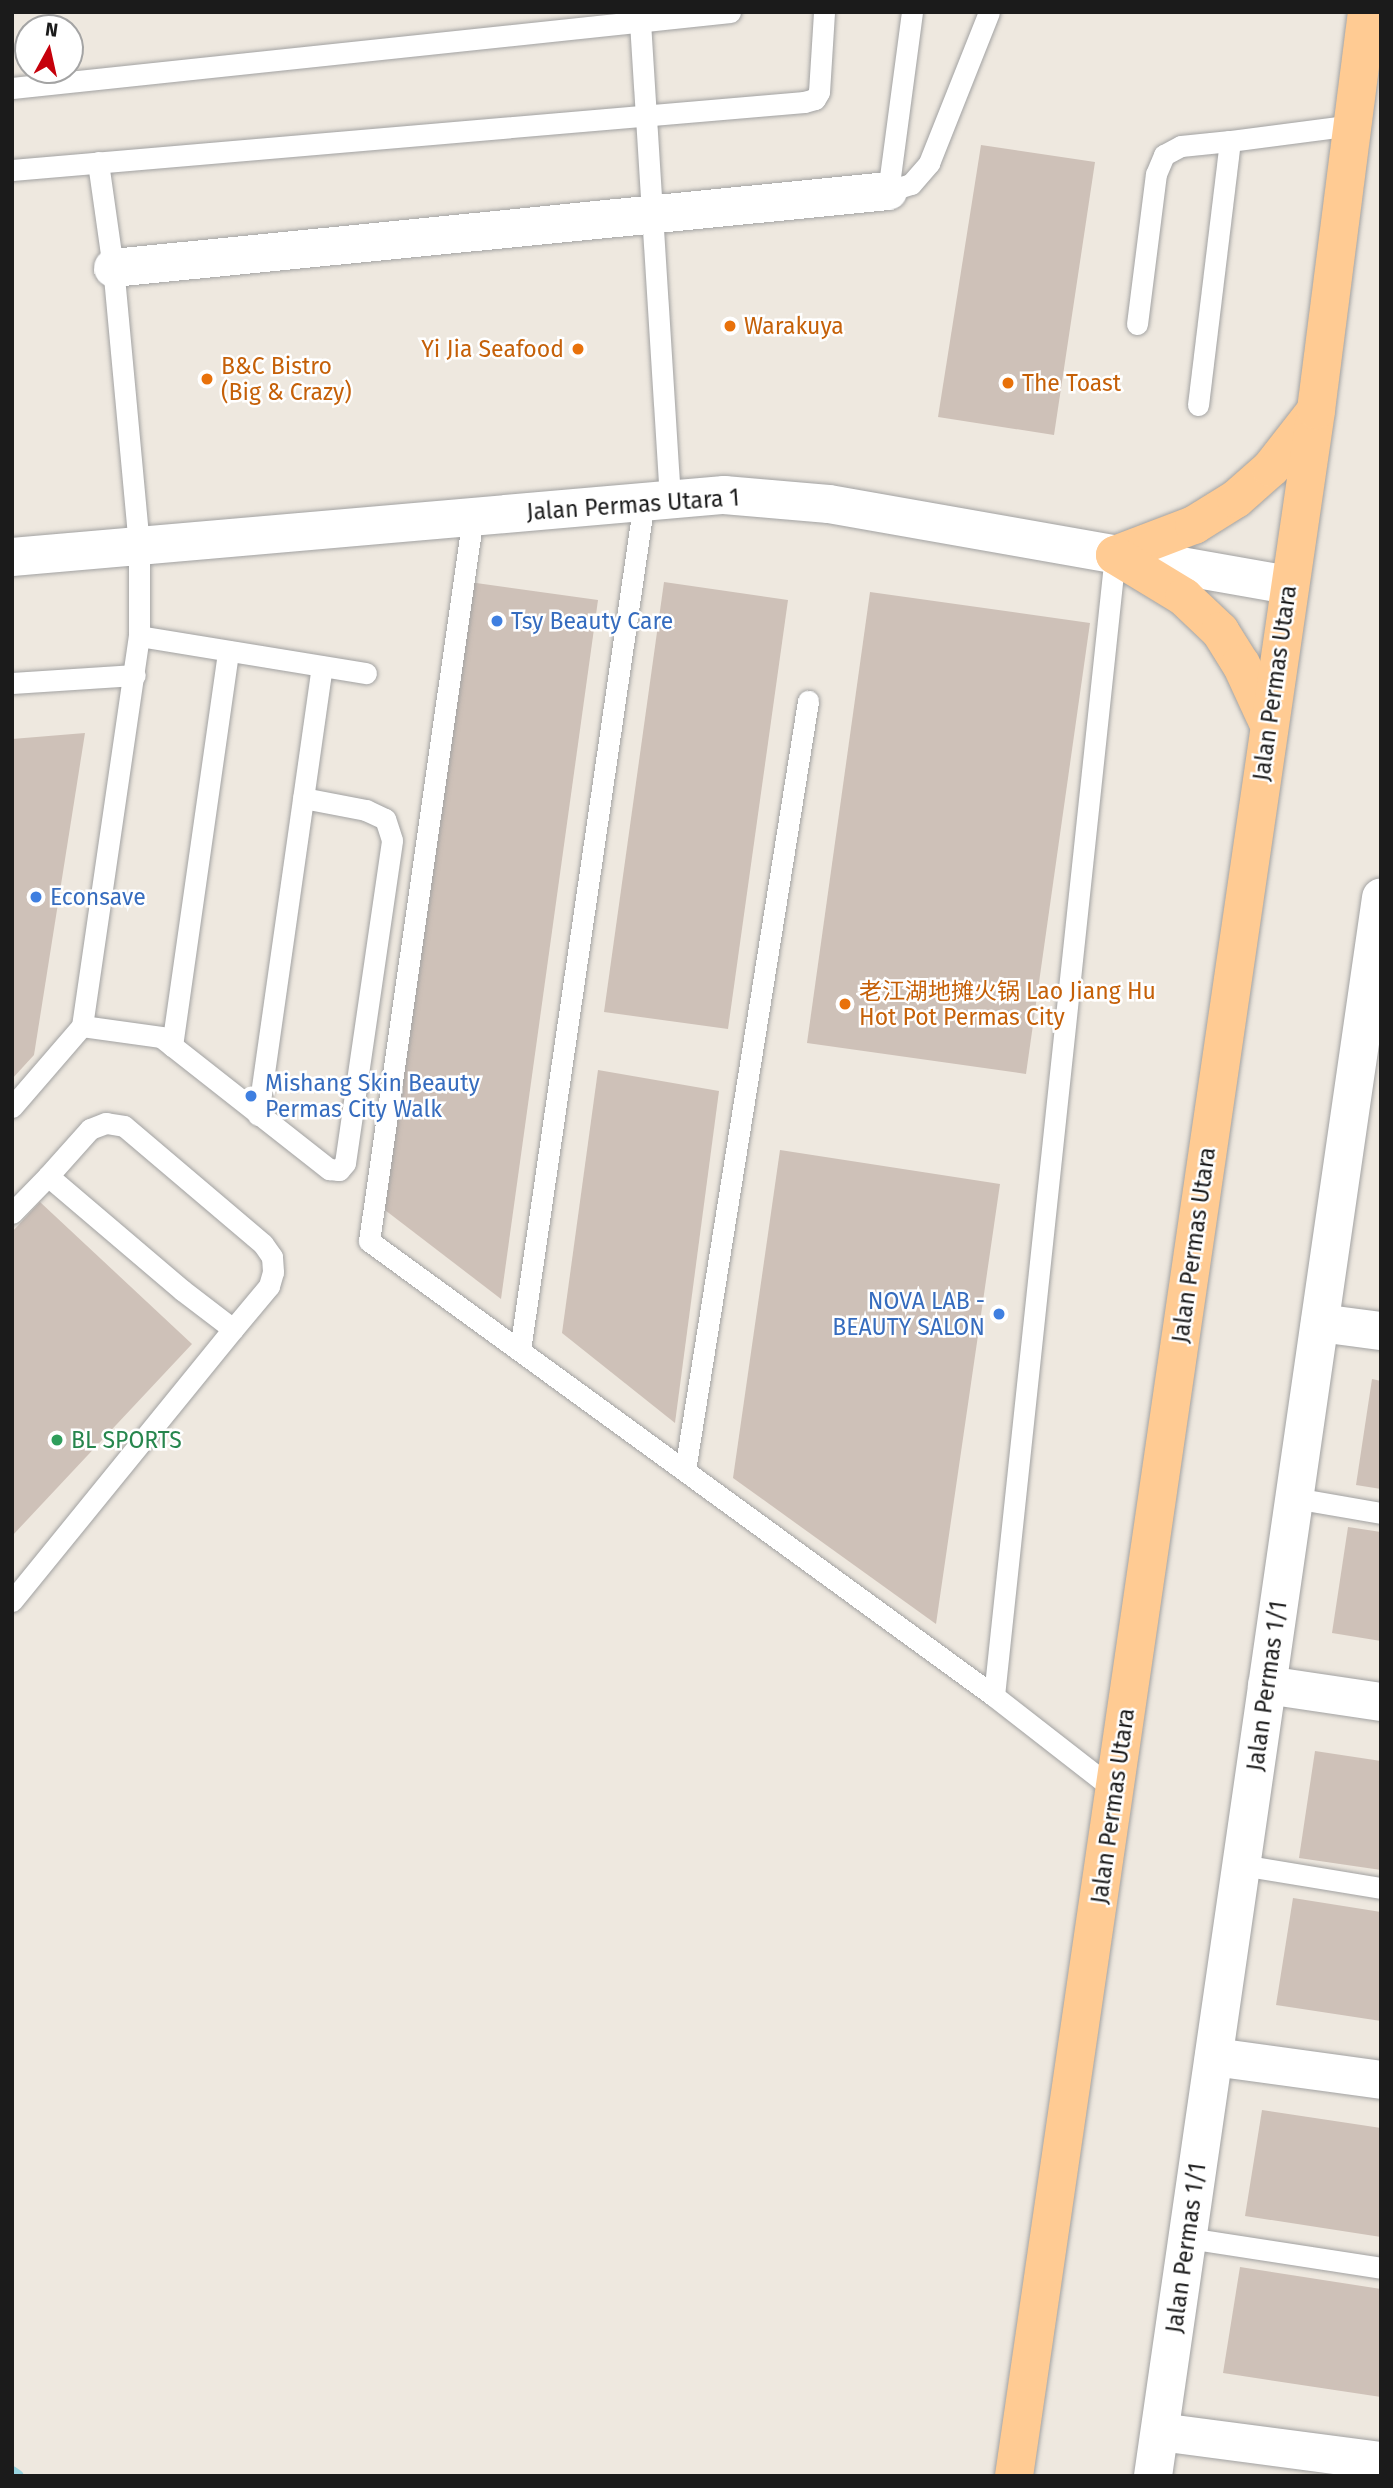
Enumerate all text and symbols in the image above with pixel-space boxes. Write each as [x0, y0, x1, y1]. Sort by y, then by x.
north arrow [14, 14, 84, 84]
text: N [44, 17, 60, 42]
place label: Warakuya [744, 312, 844, 340]
marker: Warakuya [722, 318, 738, 334]
place label: Yi Jia Seafood [421, 335, 564, 363]
marker: Yi Jia Seafood [570, 341, 586, 357]
place label: B&C Bistro (Big & Crazy) [221, 352, 352, 406]
place label: The Toast [1022, 369, 1121, 397]
marker: B&C Bistro (Big & Crazy) [199, 371, 215, 387]
marker: The Toast [1000, 375, 1016, 391]
street label: Jalan Permas Utara 1 [526, 484, 740, 526]
street label: Jalan Permas Utara [1248, 583, 1302, 783]
place label: Tsy Beauty Care [511, 607, 673, 635]
marker: Tsy Beauty Care [489, 613, 505, 629]
place label: Econsave [50, 883, 146, 911]
marker: Econsave [28, 889, 44, 905]
place label: 老江湖地摊火锅 Lao Jiang Hu Hot Pot Permas City [859, 977, 1156, 1031]
marker: 老江湖地摊火锅 Lao Jiang Hu Hot Pot Permas City [837, 996, 853, 1012]
place label: Mishang Skin Beauty Permas City Walk [265, 1069, 480, 1123]
marker: Mishang Skin Beauty Permas City Walk [243, 1088, 259, 1104]
street label: Jalan Permas Utara [1167, 1145, 1221, 1345]
place label: NOVA LAB - BEAUTY SALON [832, 1287, 985, 1341]
marker: NOVA LAB - BEAUTY SALON [991, 1306, 1007, 1322]
place label: BL SPORTS [71, 1426, 182, 1454]
marker: BL SPORTS [49, 1432, 65, 1448]
street label: Jalan Permas 1/1 [1241, 1599, 1293, 1773]
street label: Jalan Permas Utara [1086, 1706, 1140, 1906]
street label: Jalan Permas 1/1 [1160, 2161, 1212, 2335]

